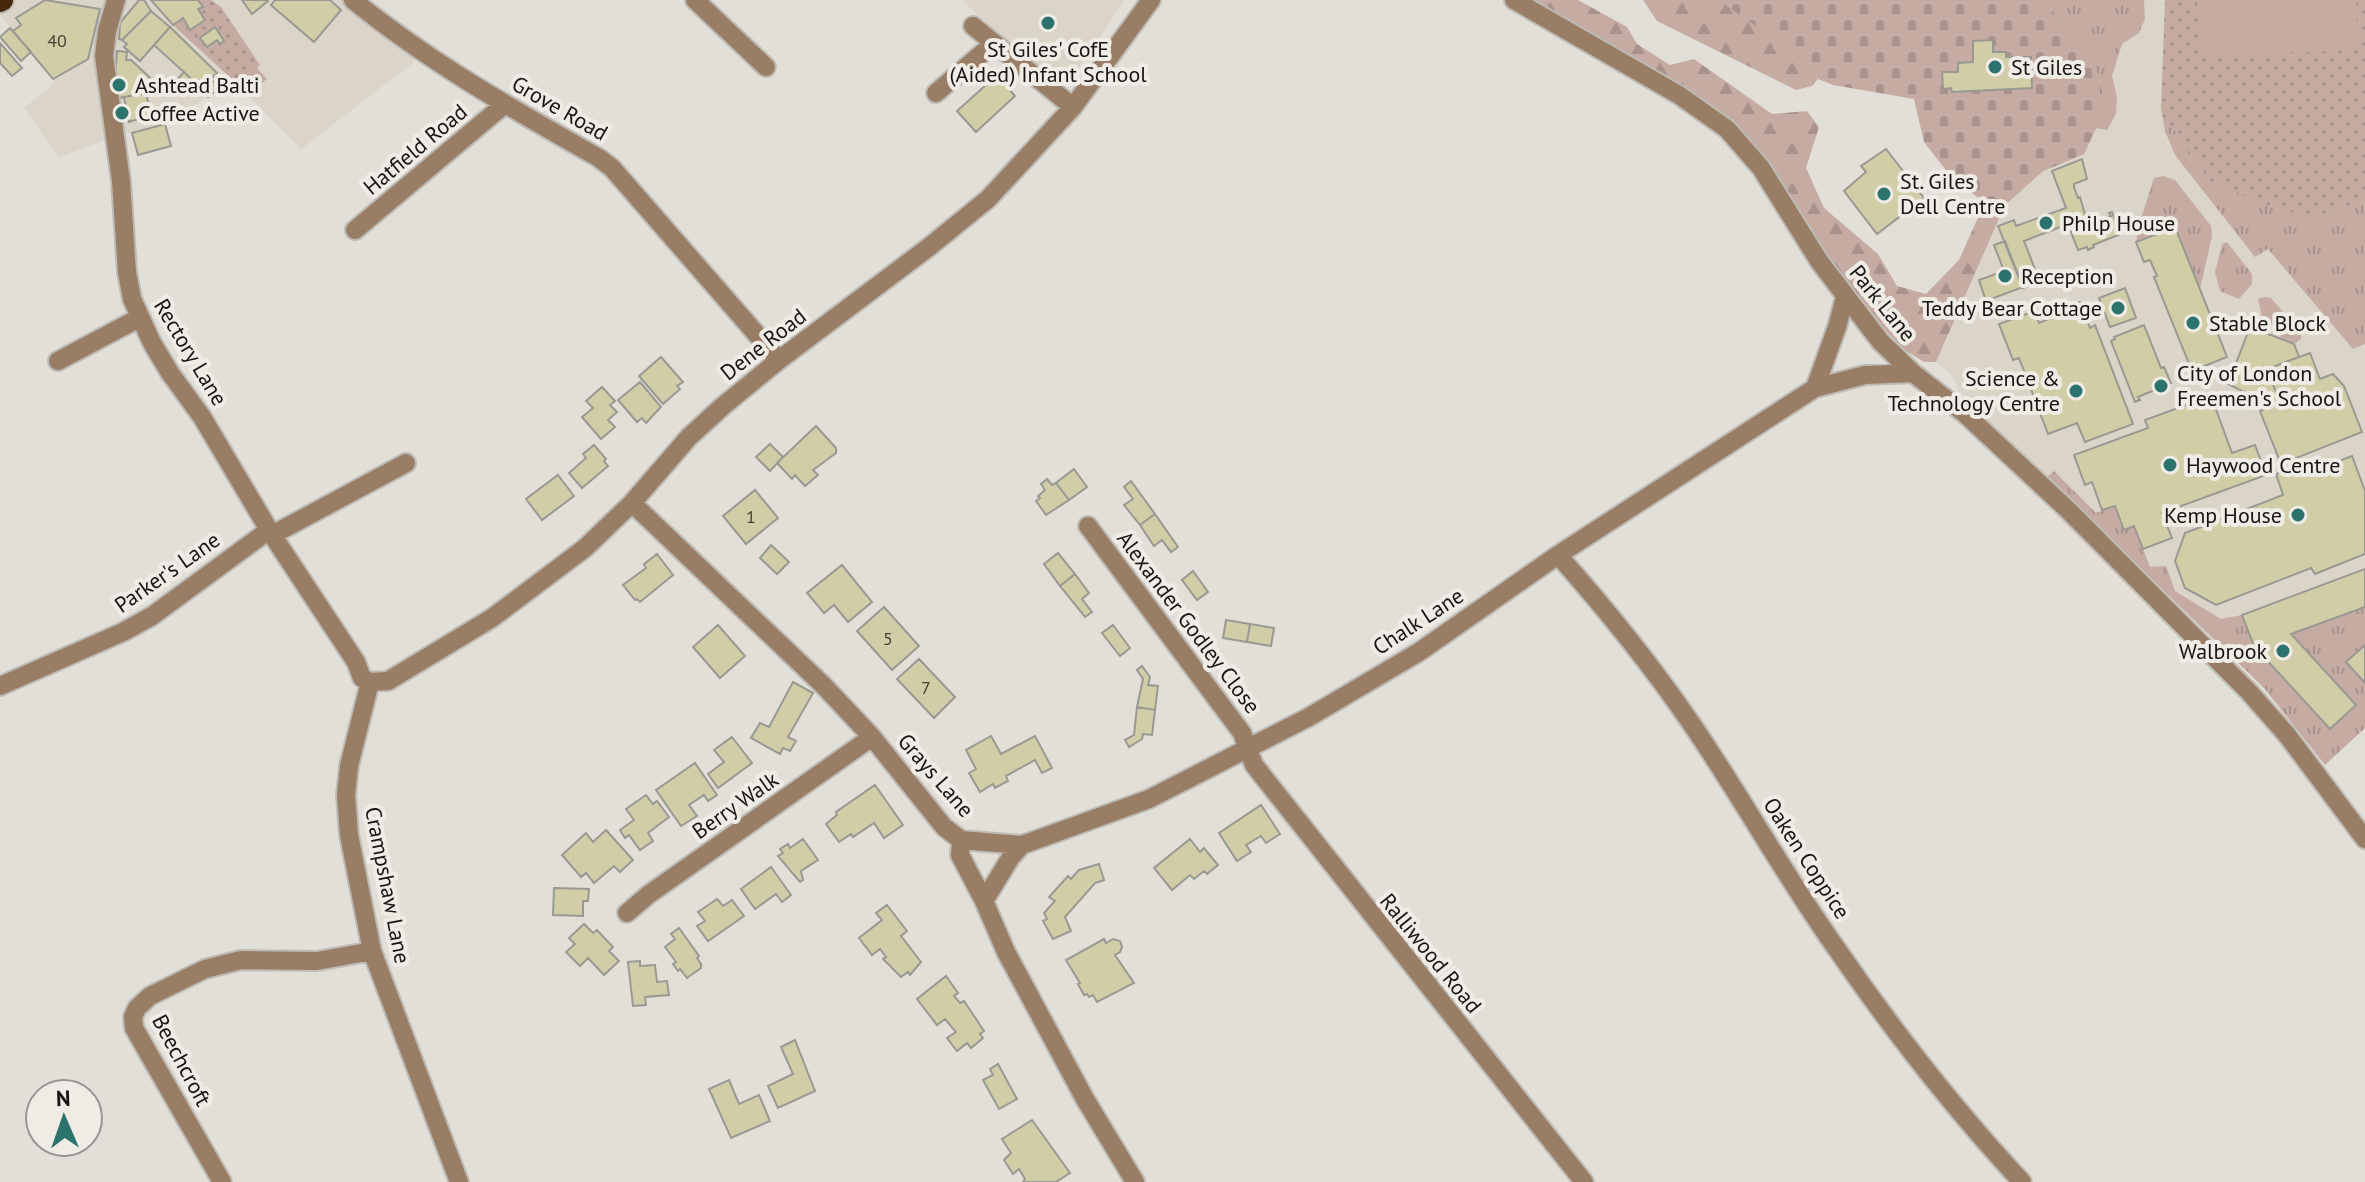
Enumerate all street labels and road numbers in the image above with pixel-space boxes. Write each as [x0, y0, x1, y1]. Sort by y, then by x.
street label: Grove Road [507, 69, 613, 147]
street label: Hatfield Road [357, 97, 473, 201]
street label: Park Lane [1844, 259, 1922, 347]
street label: Rectory Lane [148, 293, 234, 411]
street label: Dene Road [714, 302, 812, 386]
street label: Parker's Lane [109, 525, 225, 619]
street label: Alexander Godley Close [1111, 525, 1267, 719]
street label: Chalk Lane [1367, 581, 1469, 661]
street label: Grays Lane [892, 727, 980, 823]
street label: Berry Walk [686, 765, 784, 845]
street label: Oaken Coppice [1757, 792, 1857, 924]
street label: Crampshaw Lane [359, 804, 417, 966]
street label: Ralliwood Road [1374, 887, 1488, 1019]
street label: Beechcroft [146, 1009, 218, 1111]

